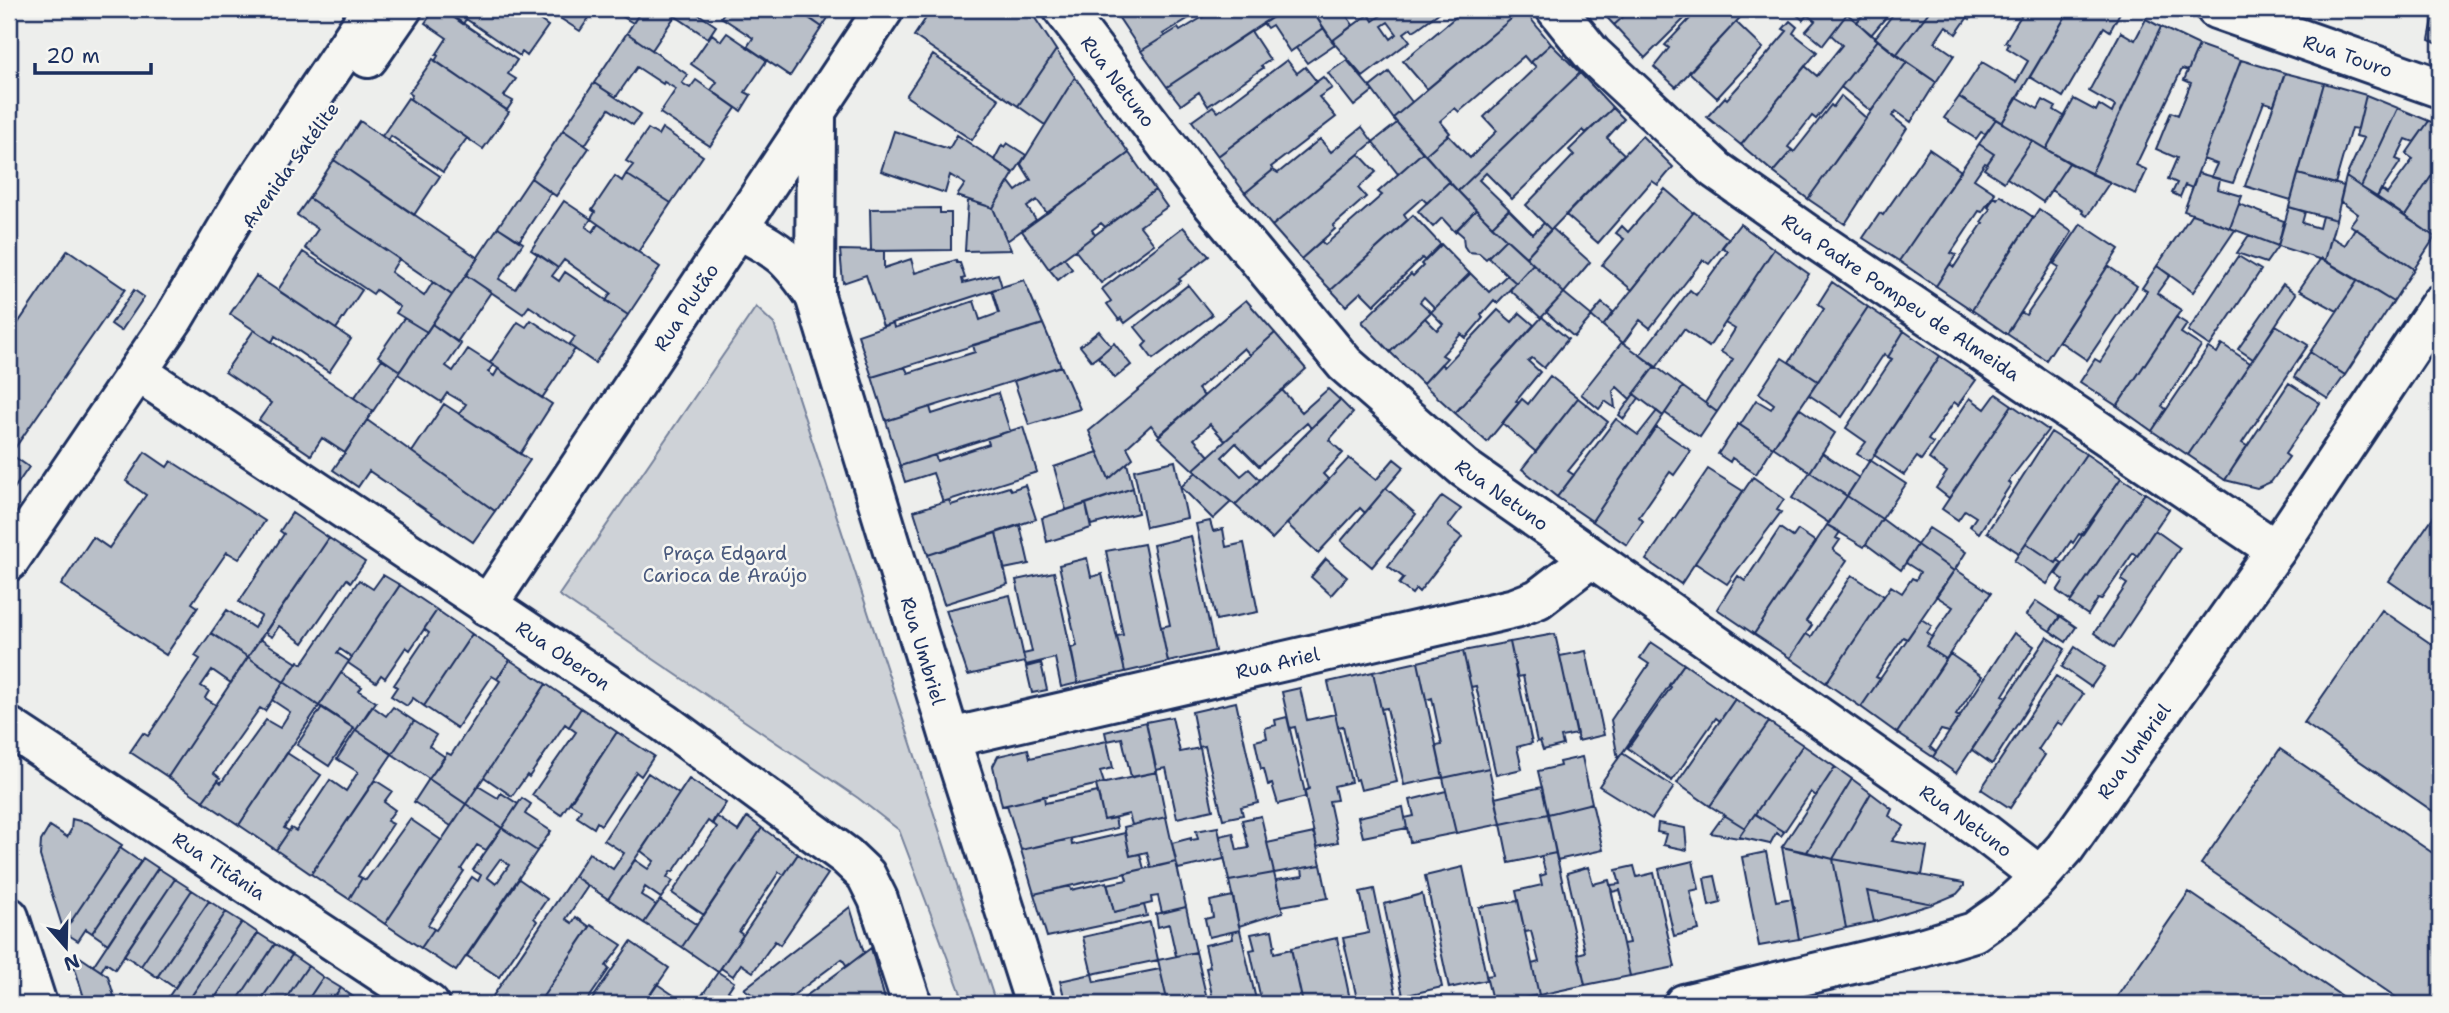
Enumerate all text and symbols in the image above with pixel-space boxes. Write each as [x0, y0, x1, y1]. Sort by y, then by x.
street label: Rua Touro [2300, 29, 2396, 83]
street label: Rua Netuno [1075, 31, 1161, 132]
scale bar [35, 32, 150, 76]
text: 20 m [46, 42, 100, 70]
street label: Avenida Satélite [236, 97, 345, 234]
street label: Rua Padre Pompeu de Almeida [1777, 208, 2025, 387]
street label: Rua Plutão [648, 259, 724, 356]
street label: Rua Netuno [1450, 454, 1553, 536]
park label: Praça Edgard Carioca de Araújo [643, 541, 807, 588]
street label: Rua Umbriel [895, 594, 951, 708]
street label: Rua Oberon [511, 615, 615, 696]
street label: Rua Ariel [1233, 641, 1322, 685]
street label: Rua Umbriel [2092, 698, 2177, 804]
street label: Rua Netuno [1914, 779, 2017, 863]
street label: Rua Titânia [168, 826, 271, 906]
north arrow [32, 912, 102, 982]
text: N [60, 948, 83, 977]

